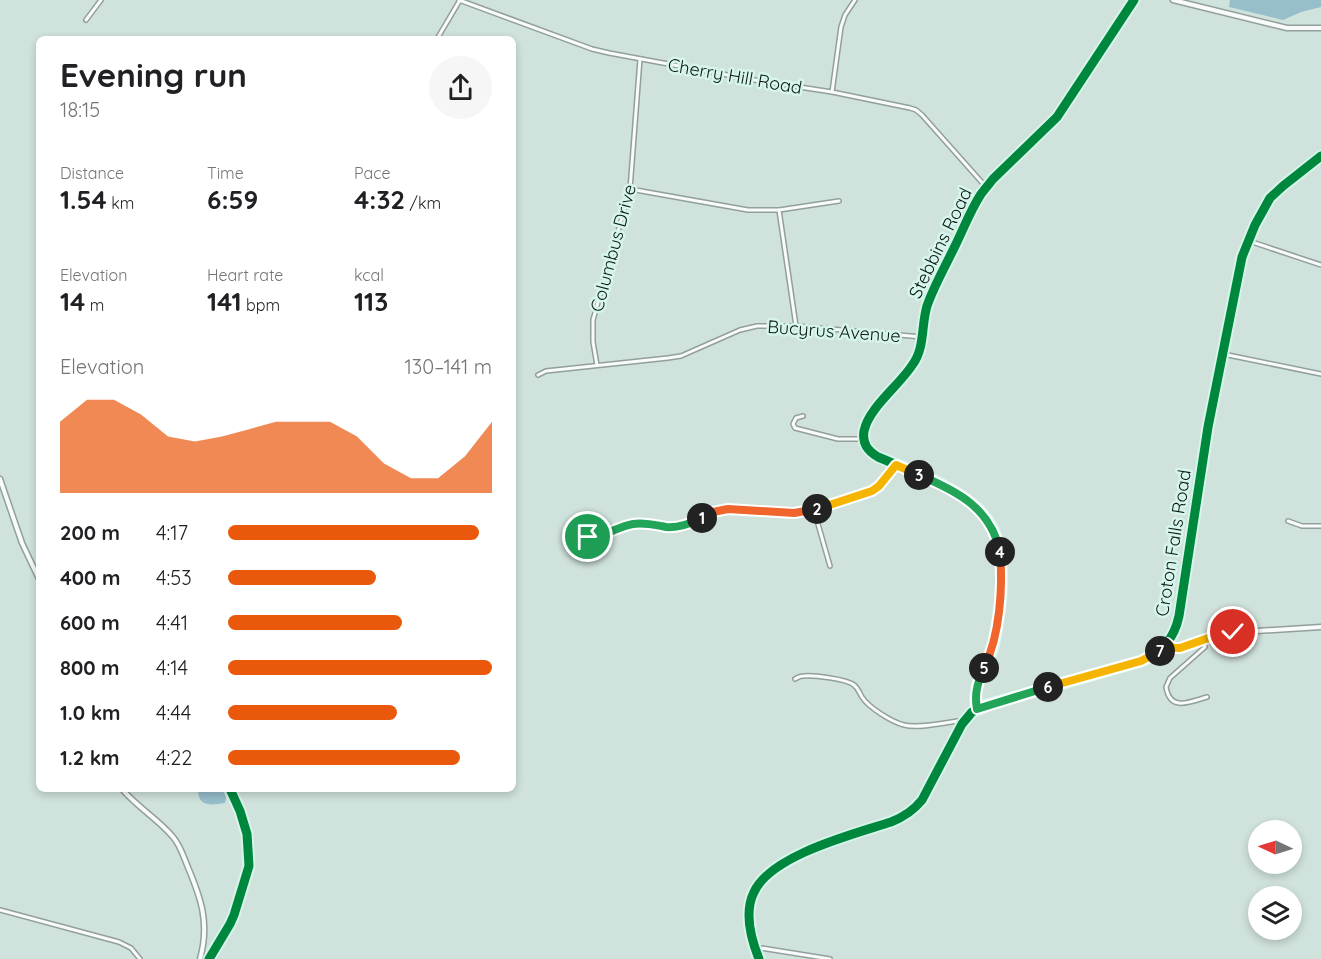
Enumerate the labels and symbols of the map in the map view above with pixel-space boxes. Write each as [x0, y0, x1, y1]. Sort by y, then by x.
street label: Cherry Hill Road [666, 53, 804, 99]
street label: Columbus Drive [585, 182, 641, 314]
street label: Stebbins Road [903, 184, 977, 302]
street label: Bucyrus Avenue [767, 315, 901, 347]
pin: 3 [904, 460, 934, 490]
street label: Croton Falls Road [1150, 468, 1196, 618]
pin: 2 [802, 494, 832, 524]
pin: 1 [687, 503, 717, 533]
pin [562, 511, 613, 562]
pin: 4 [985, 537, 1015, 567]
pin [1207, 606, 1258, 657]
pin: 7 [1145, 636, 1175, 666]
pin: 5 [969, 653, 999, 683]
pin: 6 [1033, 672, 1063, 702]
north arrow [1248, 820, 1302, 874]

